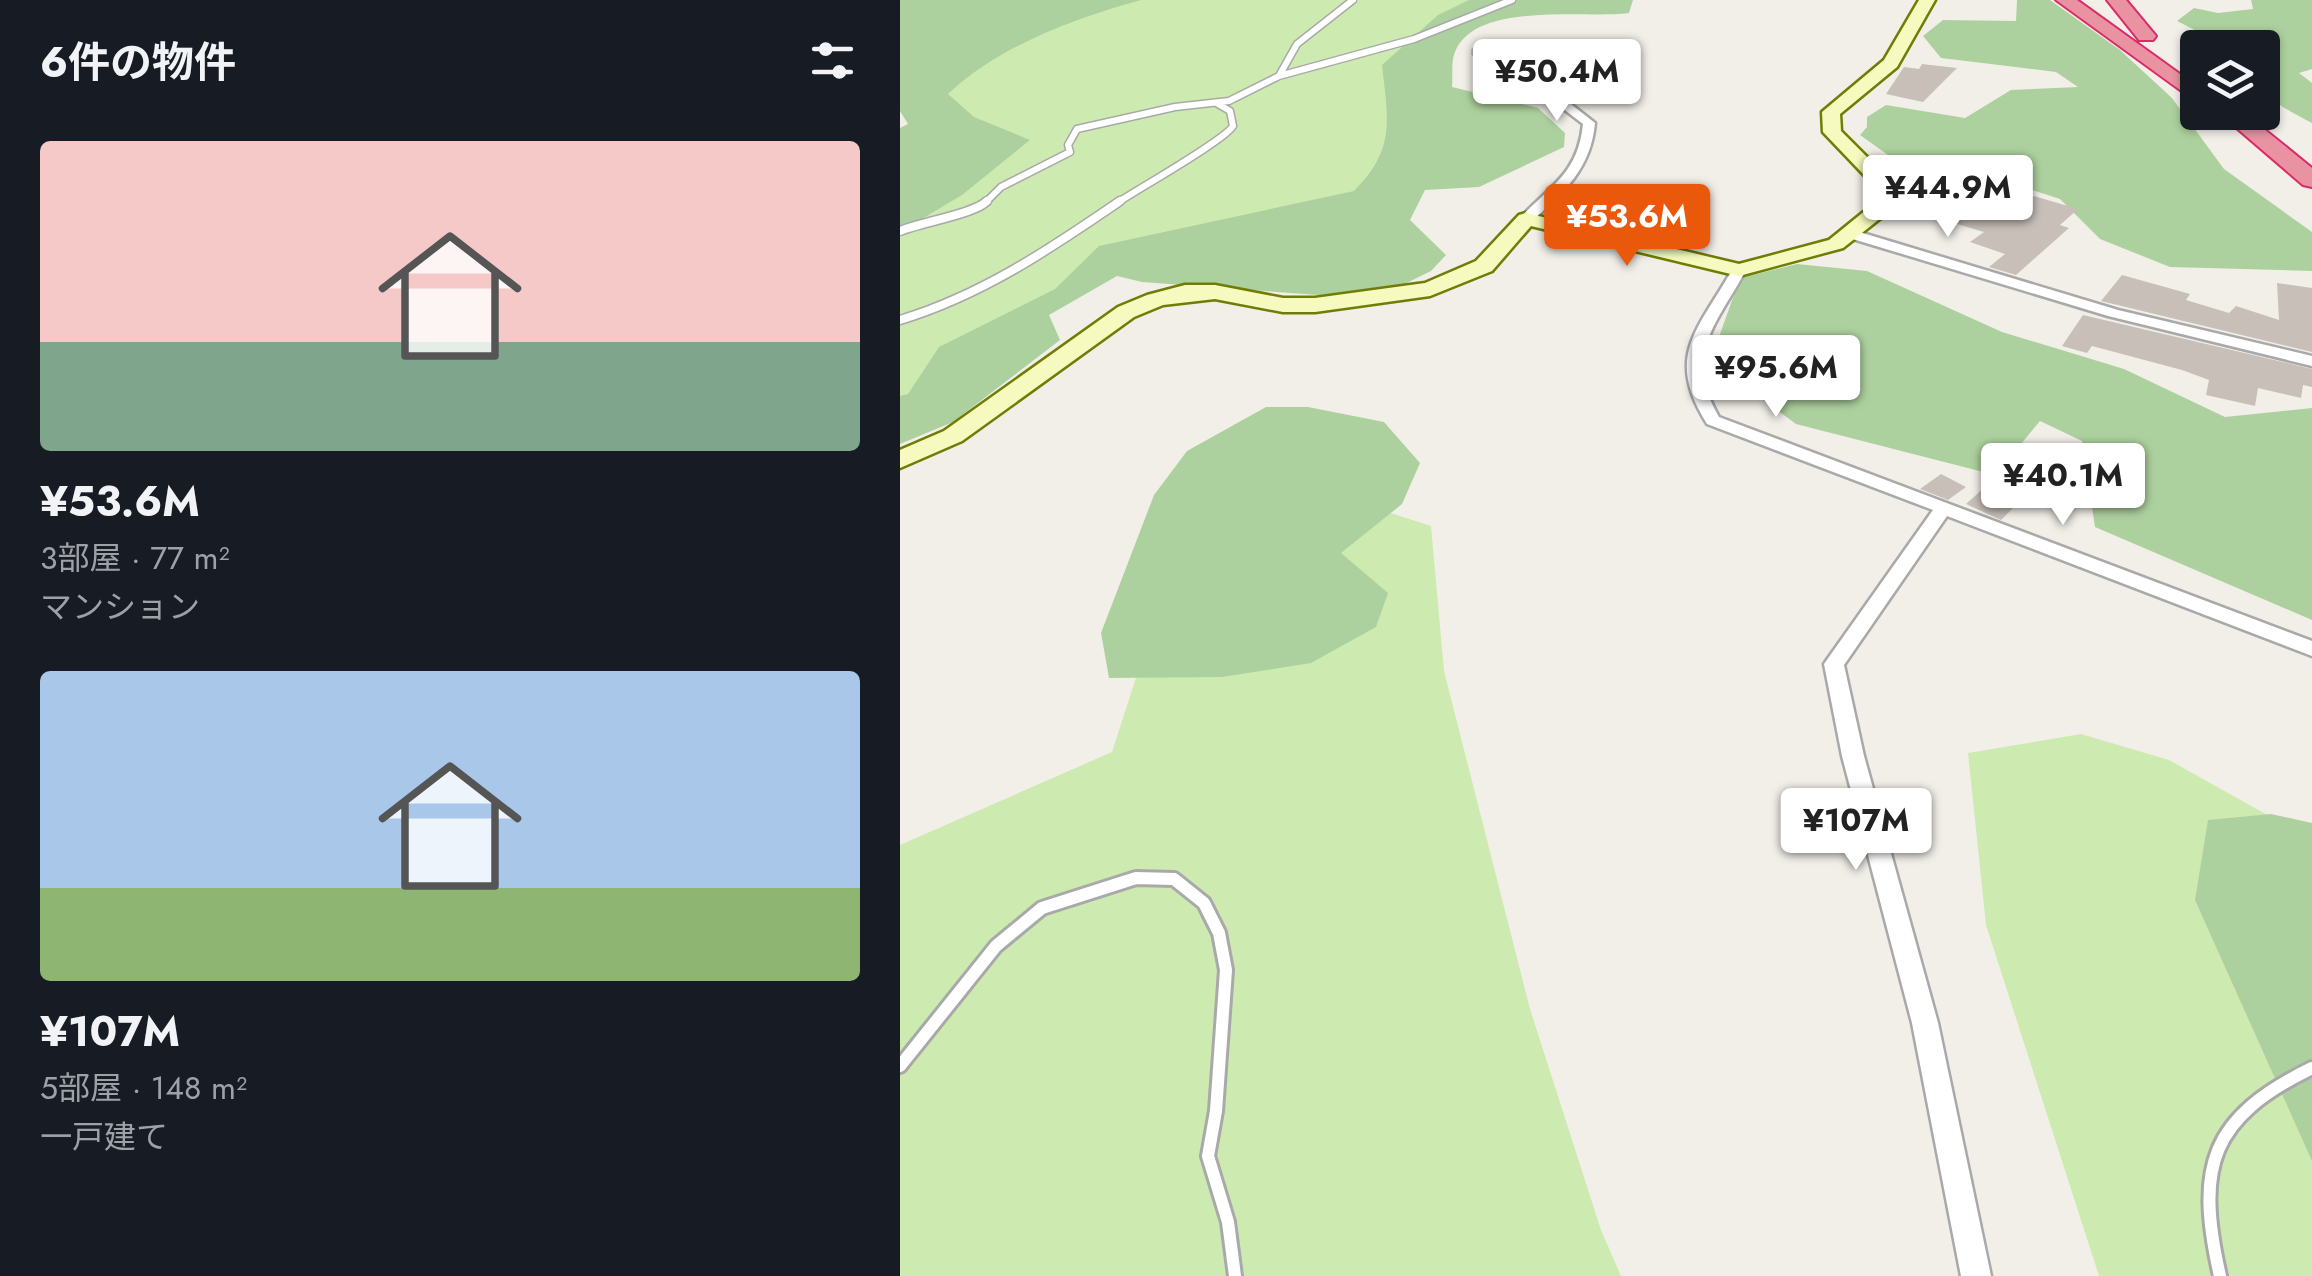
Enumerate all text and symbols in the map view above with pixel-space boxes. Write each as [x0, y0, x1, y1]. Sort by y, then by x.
map controls [2180, 30, 2280, 130]
button: layers [2180, 30, 2280, 130]
text: 6件の物件 [40, 32, 236, 93]
icon: filters [805, 33, 860, 88]
pin: ¥50.4M [1476, 39, 1638, 124]
text: ¥50.4M [1495, 48, 1619, 94]
pin: ¥44.9M [1867, 155, 2029, 240]
text: ¥44.9M [1885, 164, 2011, 210]
pin: ¥53.6M [1546, 184, 1708, 269]
text: ¥53.6M [1566, 193, 1688, 239]
icon: home [360, 206, 540, 386]
pin: ¥95.6M [1695, 335, 1857, 420]
text: ¥95.6M [1714, 344, 1838, 390]
pin: ¥40.1M [1982, 443, 2144, 528]
text: ¥40.1M [2003, 452, 2123, 498]
text: ¥53.6M [40, 471, 200, 532]
text: 3部屋 · 77 m² [40, 535, 230, 581]
text: マンション [40, 584, 200, 630]
icon: home [360, 736, 540, 916]
pin: ¥107M [1786, 788, 1926, 873]
text: ¥107M [1803, 797, 1909, 843]
text: ¥107M [40, 1001, 180, 1062]
text: 5部屋 · 148 m² [40, 1065, 247, 1111]
text: 一戸建て [40, 1114, 168, 1160]

